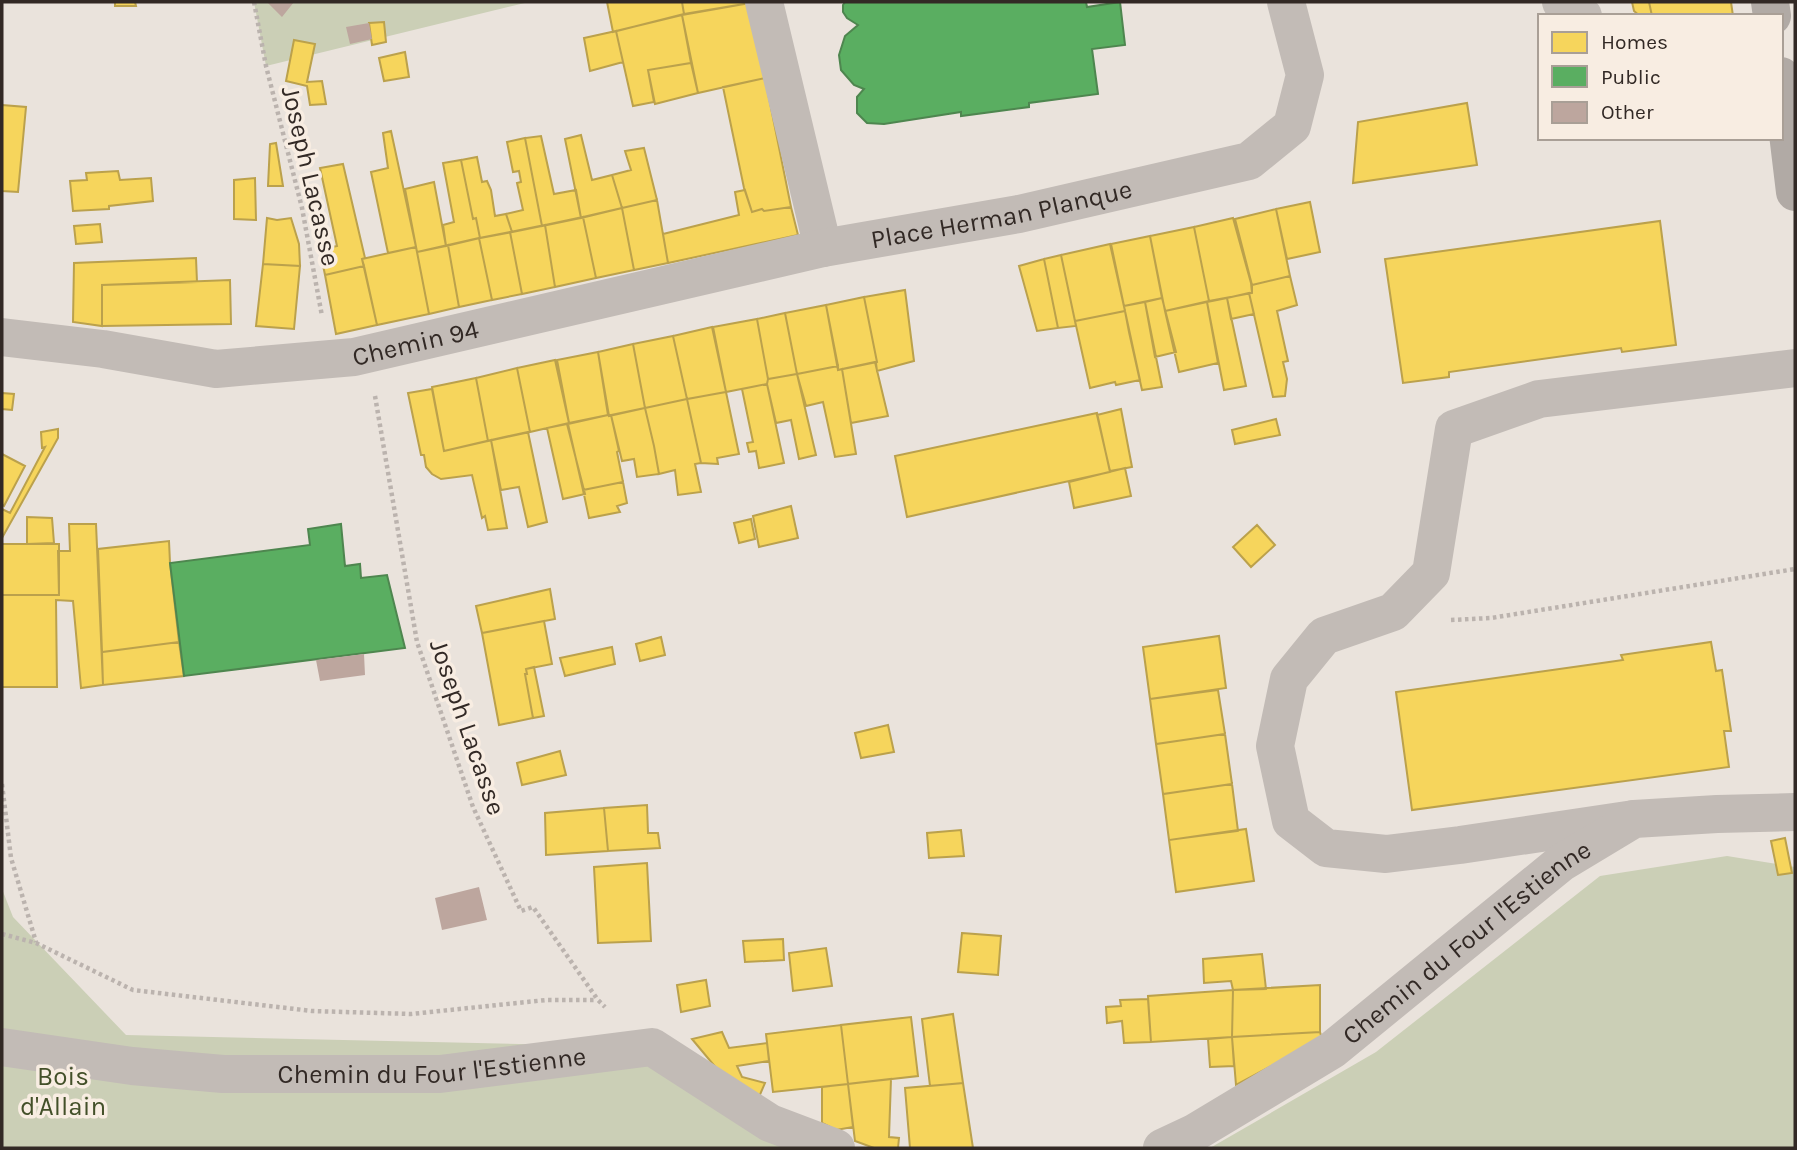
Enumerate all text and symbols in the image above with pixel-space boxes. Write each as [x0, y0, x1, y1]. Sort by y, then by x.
legend [1538, 14, 1783, 140]
text: Homes [1601, 30, 1668, 54]
text: Public [1601, 65, 1661, 89]
street label: Joseph Lacasse [275, 83, 346, 269]
text: Other [1601, 100, 1654, 124]
street label: Place Herman Planque [868, 173, 1135, 255]
street label: Chemin 94 [349, 314, 482, 373]
street label: Joseph Lacasse [423, 635, 512, 819]
street label: Chemin du Four l'Estienne [1336, 834, 1596, 1051]
street label: Chemin du Four l'Estienne [277, 1041, 588, 1090]
park label: Bois d'Allain [20, 1061, 106, 1122]

